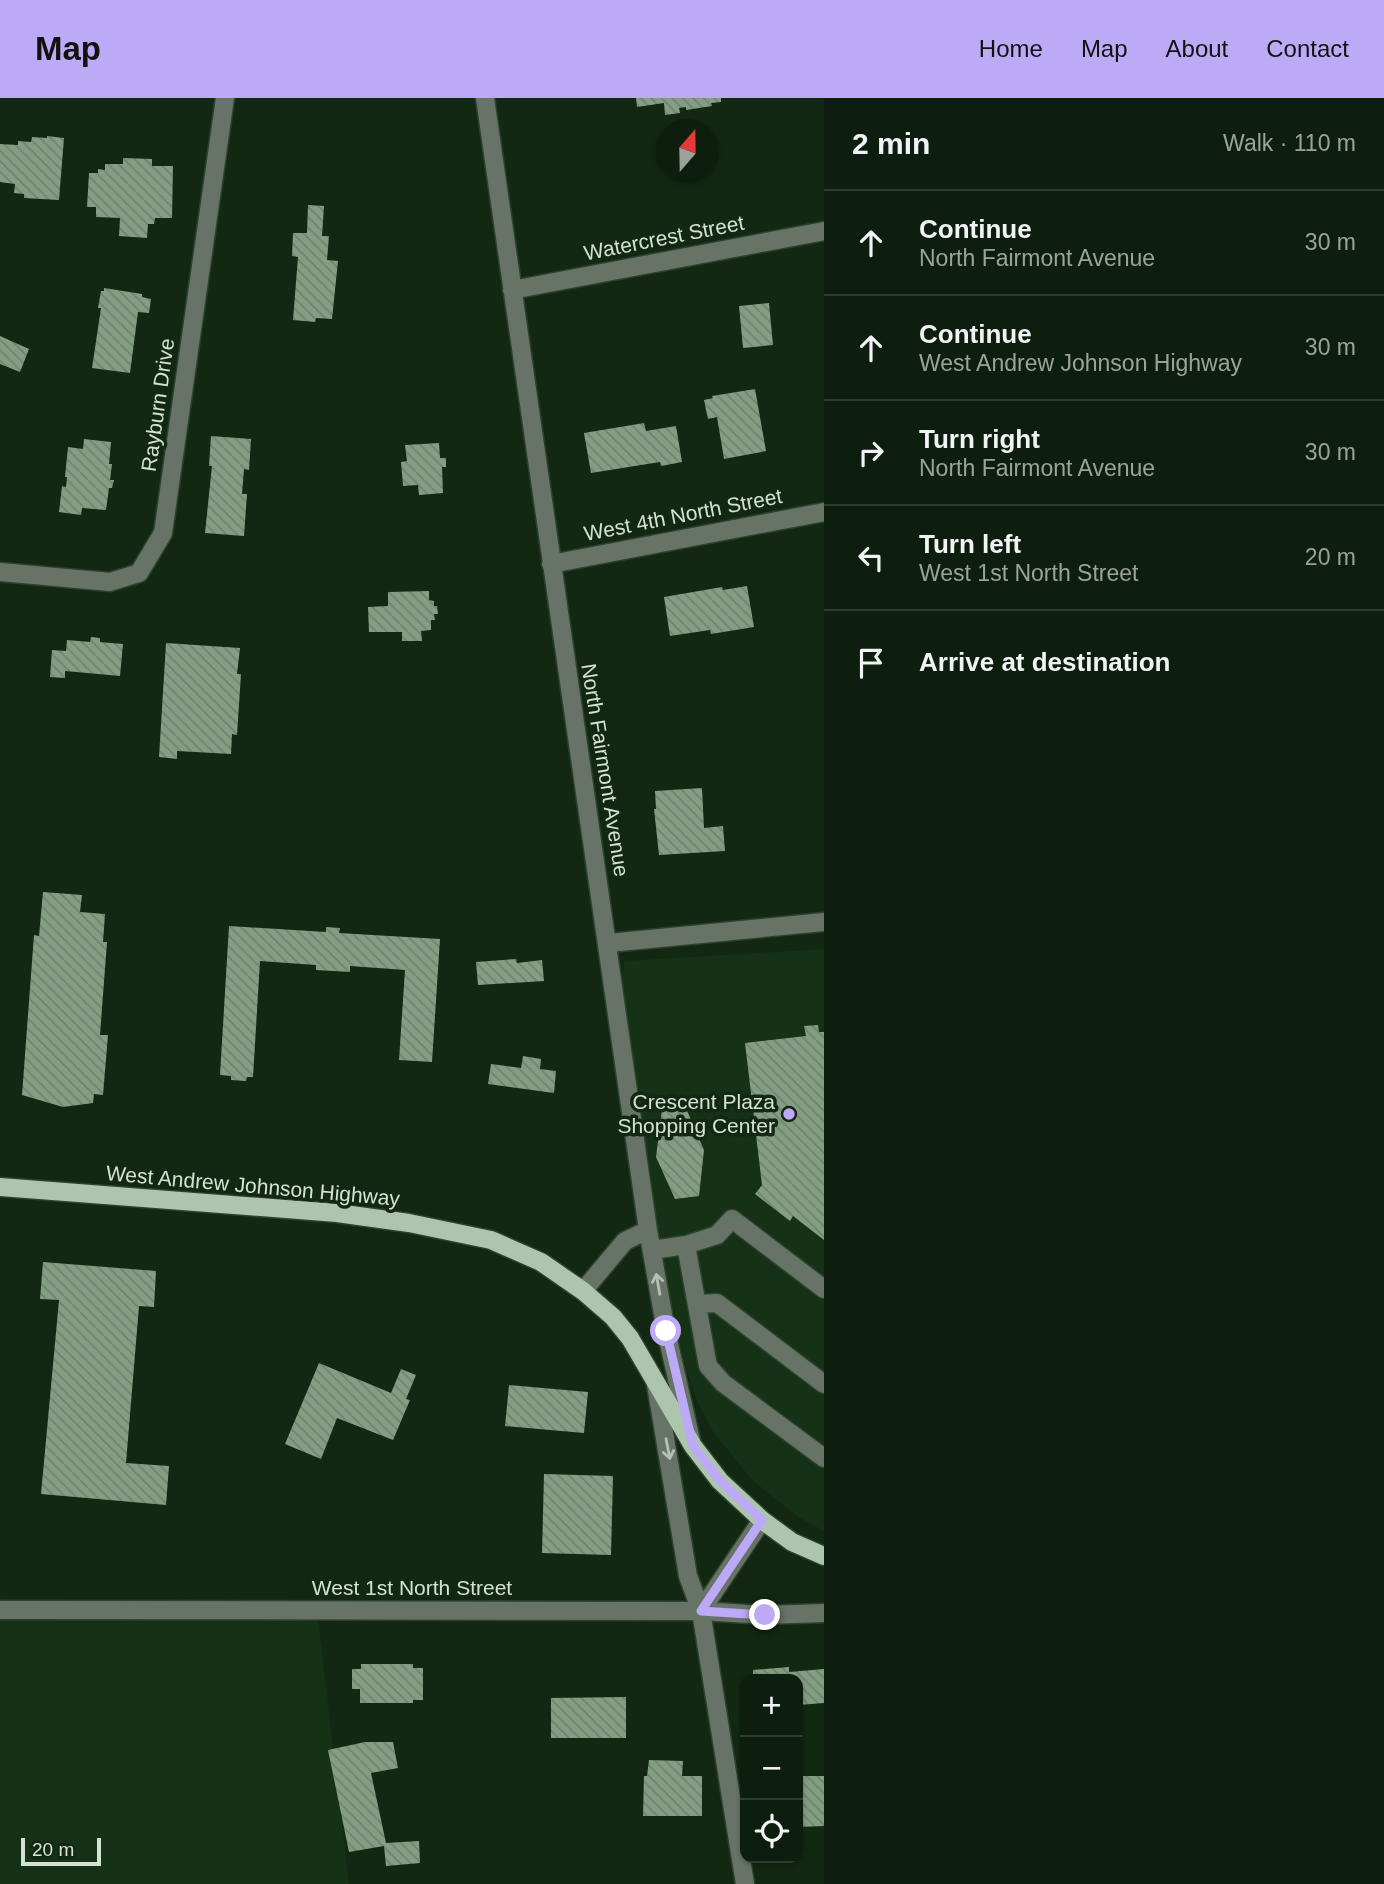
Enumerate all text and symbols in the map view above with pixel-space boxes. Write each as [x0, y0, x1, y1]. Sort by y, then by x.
text: Map [35, 30, 101, 67]
text: Home [979, 35, 1043, 62]
text: Map [1081, 35, 1128, 62]
text: About [1166, 35, 1228, 62]
text: Contact [1266, 35, 1349, 62]
north arrow [656, 119, 719, 182]
text: 2 min [852, 127, 930, 160]
text: Walk · 110 m [1223, 130, 1356, 156]
street label: Watercrest Street [582, 211, 746, 264]
text: Continue [919, 214, 1032, 244]
icon: ahead [852, 224, 890, 262]
text: 30 m [1305, 229, 1356, 255]
text: North Fairmont Avenue [919, 245, 1155, 271]
text: Continue [919, 319, 1032, 349]
icon: ahead [852, 329, 890, 367]
text: 30 m [1305, 334, 1356, 360]
street label: Rayburn Drive [137, 337, 178, 473]
text: West Andrew Johnson Highway [919, 350, 1242, 376]
text: Turn right [919, 424, 1040, 454]
icon: right [852, 434, 890, 472]
text: 30 m [1305, 439, 1356, 465]
text: North Fairmont Avenue [919, 455, 1155, 481]
street label: West 4th North Street [582, 484, 784, 545]
text: Turn left [919, 529, 1021, 559]
icon: left [852, 539, 890, 577]
text: 20 m [1305, 544, 1356, 570]
text: West 1st North Street [919, 560, 1138, 586]
icon: arrive [852, 644, 890, 682]
text: Arrive at destination [919, 647, 1170, 677]
street label: North Fairmont Avenue [577, 662, 634, 878]
place label: Crescent Plaza Shopping Center [617, 1090, 775, 1137]
marker: Crescent Plaza Shopping Center [781, 1106, 797, 1122]
street label: West Andrew Johnson Highway [105, 1161, 401, 1210]
one-way arrow [651, 1273, 664, 1296]
route start [650, 1315, 681, 1346]
one-way arrow [661, 1437, 675, 1460]
street label: West 1st North Street [312, 1576, 512, 1599]
route end [749, 1599, 780, 1630]
map controls [740, 1674, 803, 1863]
button: + [740, 1674, 803, 1737]
button: − [740, 1737, 803, 1800]
button: locate [740, 1800, 803, 1863]
scale bar [21, 1835, 102, 1867]
text: 20 m [32, 1839, 74, 1860]

